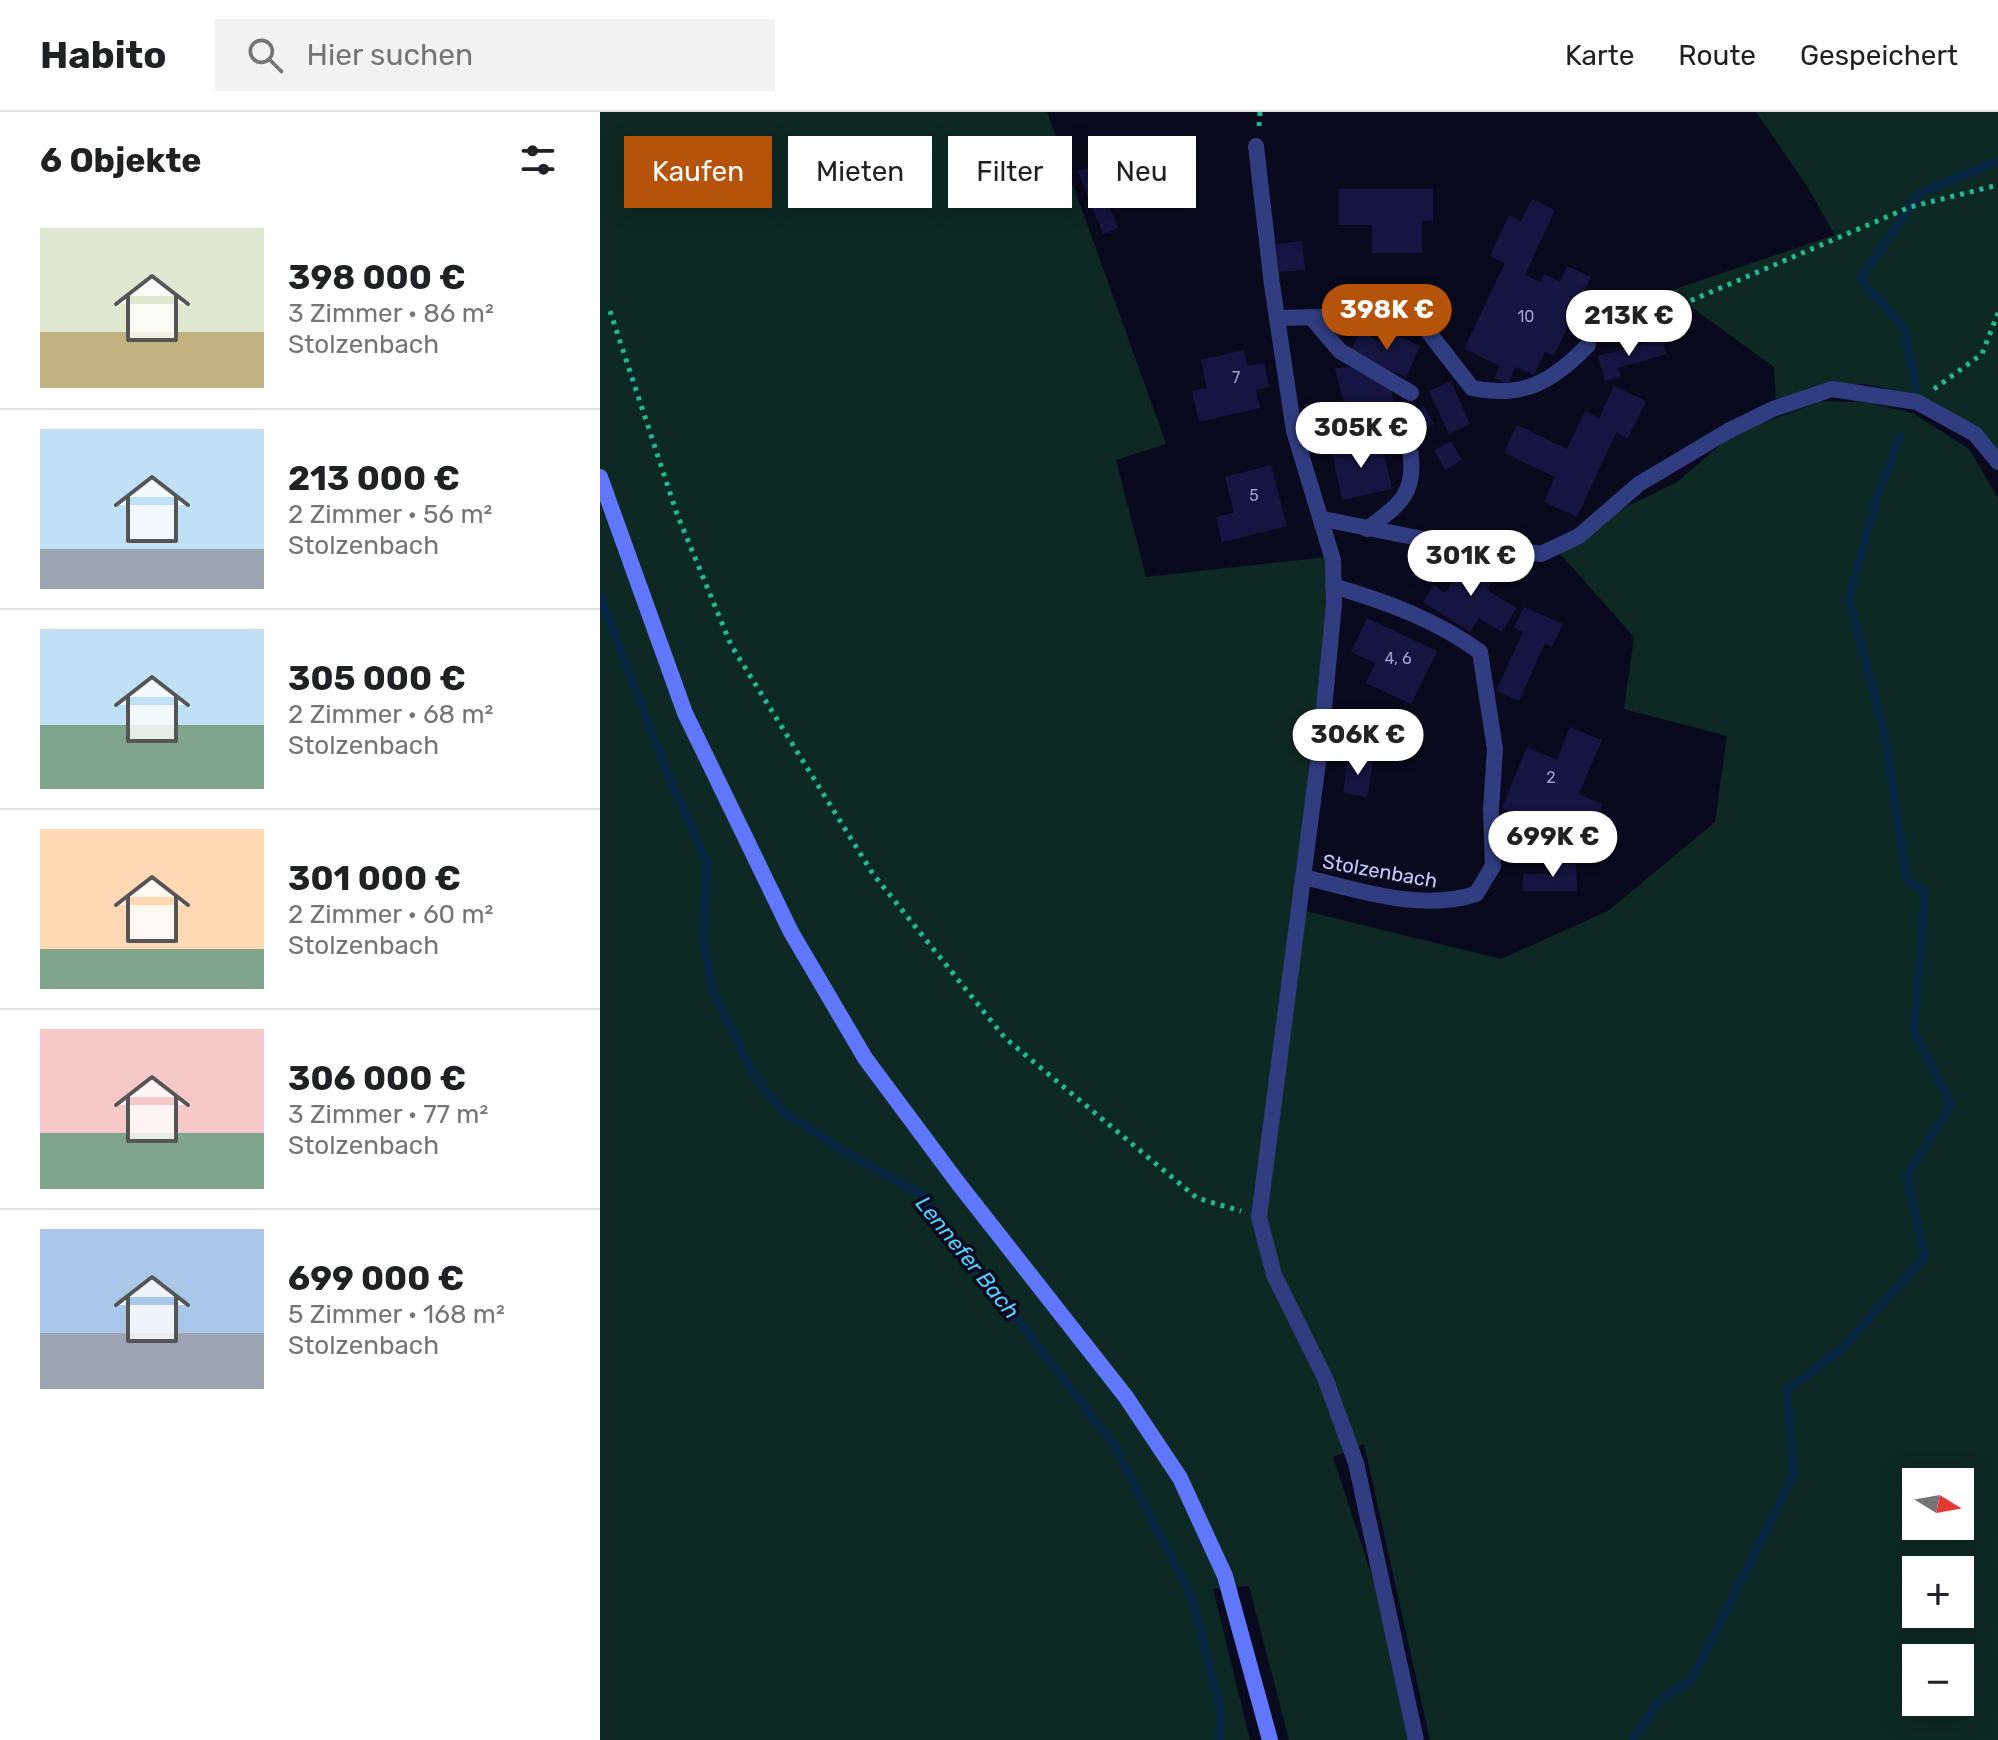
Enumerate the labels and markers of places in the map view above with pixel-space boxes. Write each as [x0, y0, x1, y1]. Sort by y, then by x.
pin: 398K € [1322, 284, 1452, 352]
pin: 213K € [1564, 290, 1694, 358]
pin: 305K € [1296, 402, 1426, 470]
pin: 301K € [1406, 530, 1536, 598]
pin: 306K € [1293, 709, 1423, 777]
pin: 699K € [1488, 811, 1618, 879]

